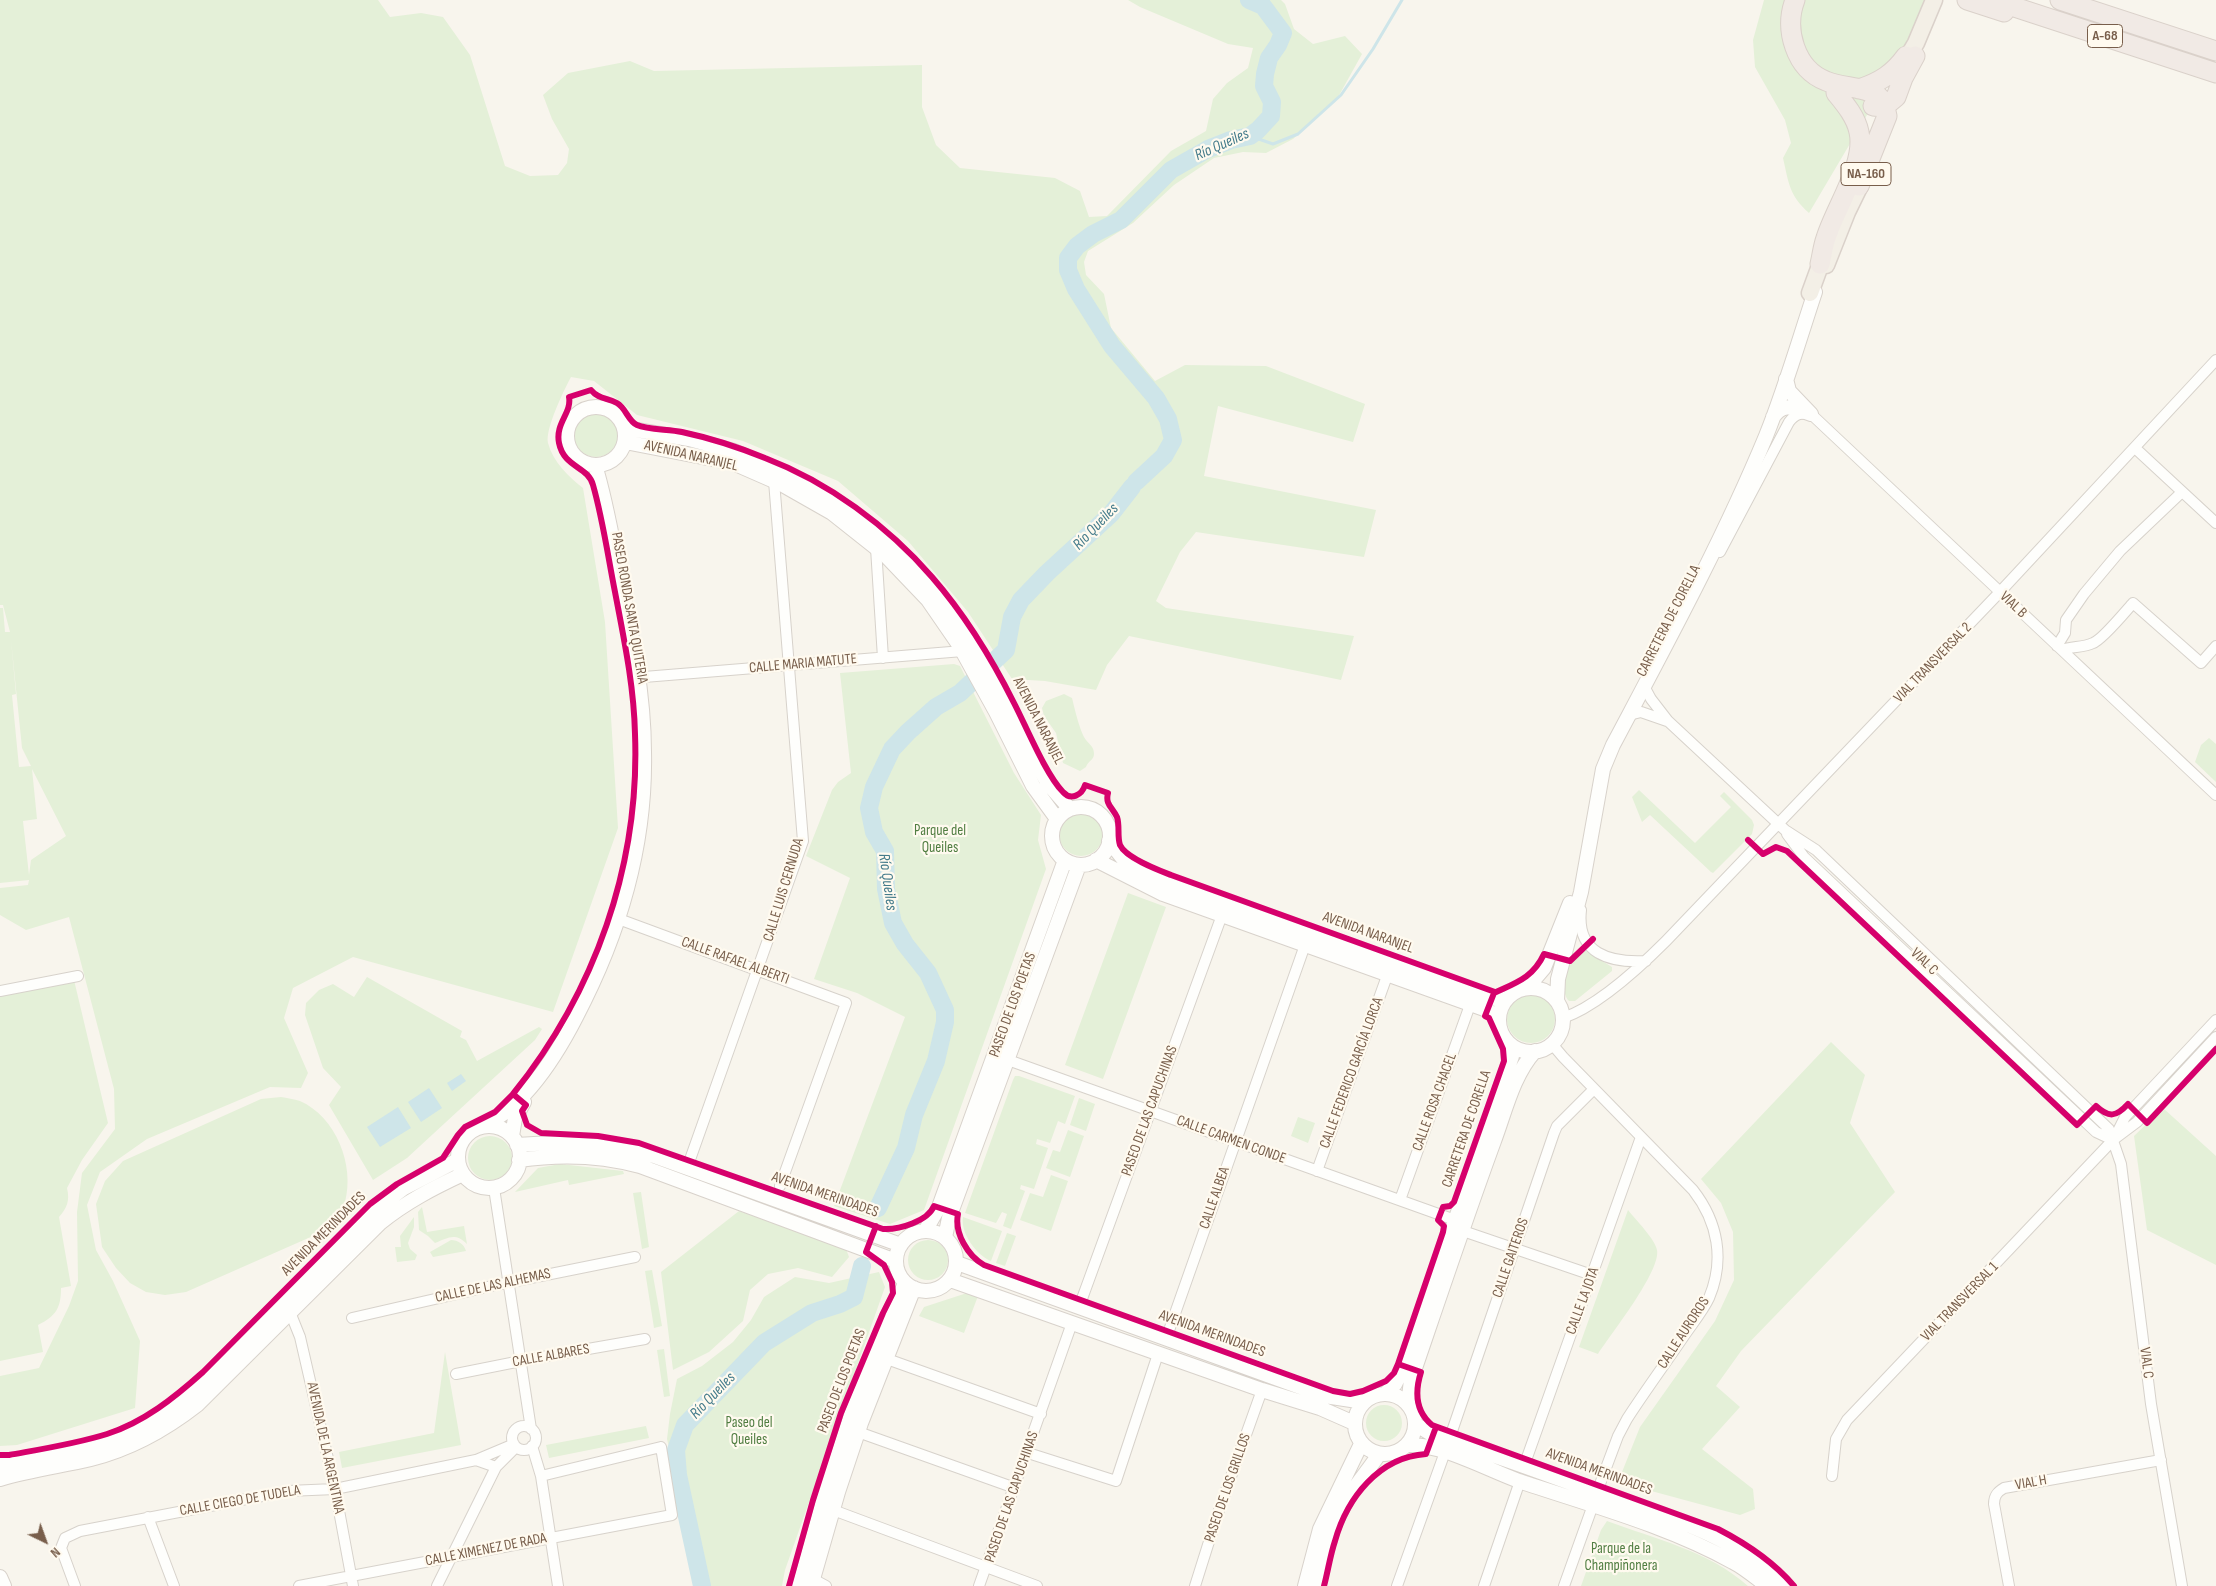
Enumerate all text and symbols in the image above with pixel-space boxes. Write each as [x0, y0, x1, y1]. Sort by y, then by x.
road number: A-68 [2088, 24, 2122, 48]
water label: Río Queiles [1192, 125, 1252, 165]
road number: NA-160 [1841, 162, 1891, 185]
street label: AVENIDA NARANJEL [643, 437, 739, 475]
water label: Río Queiles [1069, 500, 1123, 554]
street label: PASEO RONDA SANTA QUITERIA [607, 531, 651, 685]
street label: CARRETERA DE CORELLA [1633, 562, 1705, 680]
street label: VIAL B [1996, 588, 2030, 622]
street label: VIAL TRANSVERSAL 2 [1890, 619, 1976, 707]
street label: CALLE MARIA MATUTE [748, 650, 858, 678]
street label: AVENIDA NARANJEL [1008, 674, 1068, 768]
park label: Parque del Queiles [914, 822, 966, 857]
street label: CALLE LUIS CERNUDA [760, 836, 808, 944]
water label: Río Queiles [874, 852, 900, 912]
street label: AVENIDA NARANJEL [1320, 908, 1416, 958]
street label: CALLE RAFAEL ALBERTI [679, 933, 791, 989]
street label: VIAL C [1906, 945, 1942, 979]
street label: PASEO DE LOS POETAS [986, 950, 1040, 1060]
street label: CALLE FEDERICO GARCÍA LORCA [1316, 995, 1388, 1151]
street label: PASEO DE LAS CAPUCHINAS [1118, 1043, 1182, 1179]
street label: CALLE ROSA CHACEL [1409, 1051, 1461, 1153]
street label: CARRETERA DE CORELLA [1438, 1068, 1496, 1190]
street label: CALLE CARMEN CONDE [1174, 1112, 1288, 1168]
street label: CALLE ALBEA [1196, 1165, 1234, 1231]
street label: AVENIDA MERINDADES [769, 1168, 881, 1222]
street label: AVENIDA MERINDADES [278, 1188, 370, 1280]
street label: CALLE GAITEROS [1489, 1216, 1533, 1300]
street label: VIAL TRANSVERSAL 1 [1918, 1259, 2002, 1345]
street label: CALLE DE LAS ALHEMAS [434, 1265, 552, 1307]
street label: CALLE LA JOTA [1563, 1265, 1603, 1337]
street label: CALLE AUROROS [1654, 1294, 1714, 1372]
street label: AVENIDA MERINDADES [1156, 1306, 1268, 1362]
street label: PASEO DE LOS POETAS [814, 1326, 870, 1436]
street label: CALLE ALBARES [511, 1340, 591, 1372]
street label: VIAL C [2135, 1346, 2157, 1380]
water label: Río Queiles [686, 1369, 740, 1423]
street label: AVENIDA DE LA ARGENTINA [302, 1381, 348, 1515]
park label: Paseo del Queiles [725, 1414, 773, 1449]
street label: PASEO DE LAS CAPUCHINAS [981, 1429, 1043, 1565]
street label: PASEO DE LOS GRILLOS [1201, 1431, 1255, 1545]
street label: AVENIDA MERINDADES [1543, 1444, 1655, 1500]
street label: VIAL H [2014, 1471, 2048, 1495]
street label: CALLE CIEGO DE TUDELA [178, 1482, 302, 1520]
north arrow [20, 1516, 70, 1566]
street label: CALLE XIMENEZ DE RADA [424, 1529, 548, 1571]
park label: Parque de la Champiñonera [1584, 1540, 1658, 1575]
text: N [47, 1544, 64, 1561]

